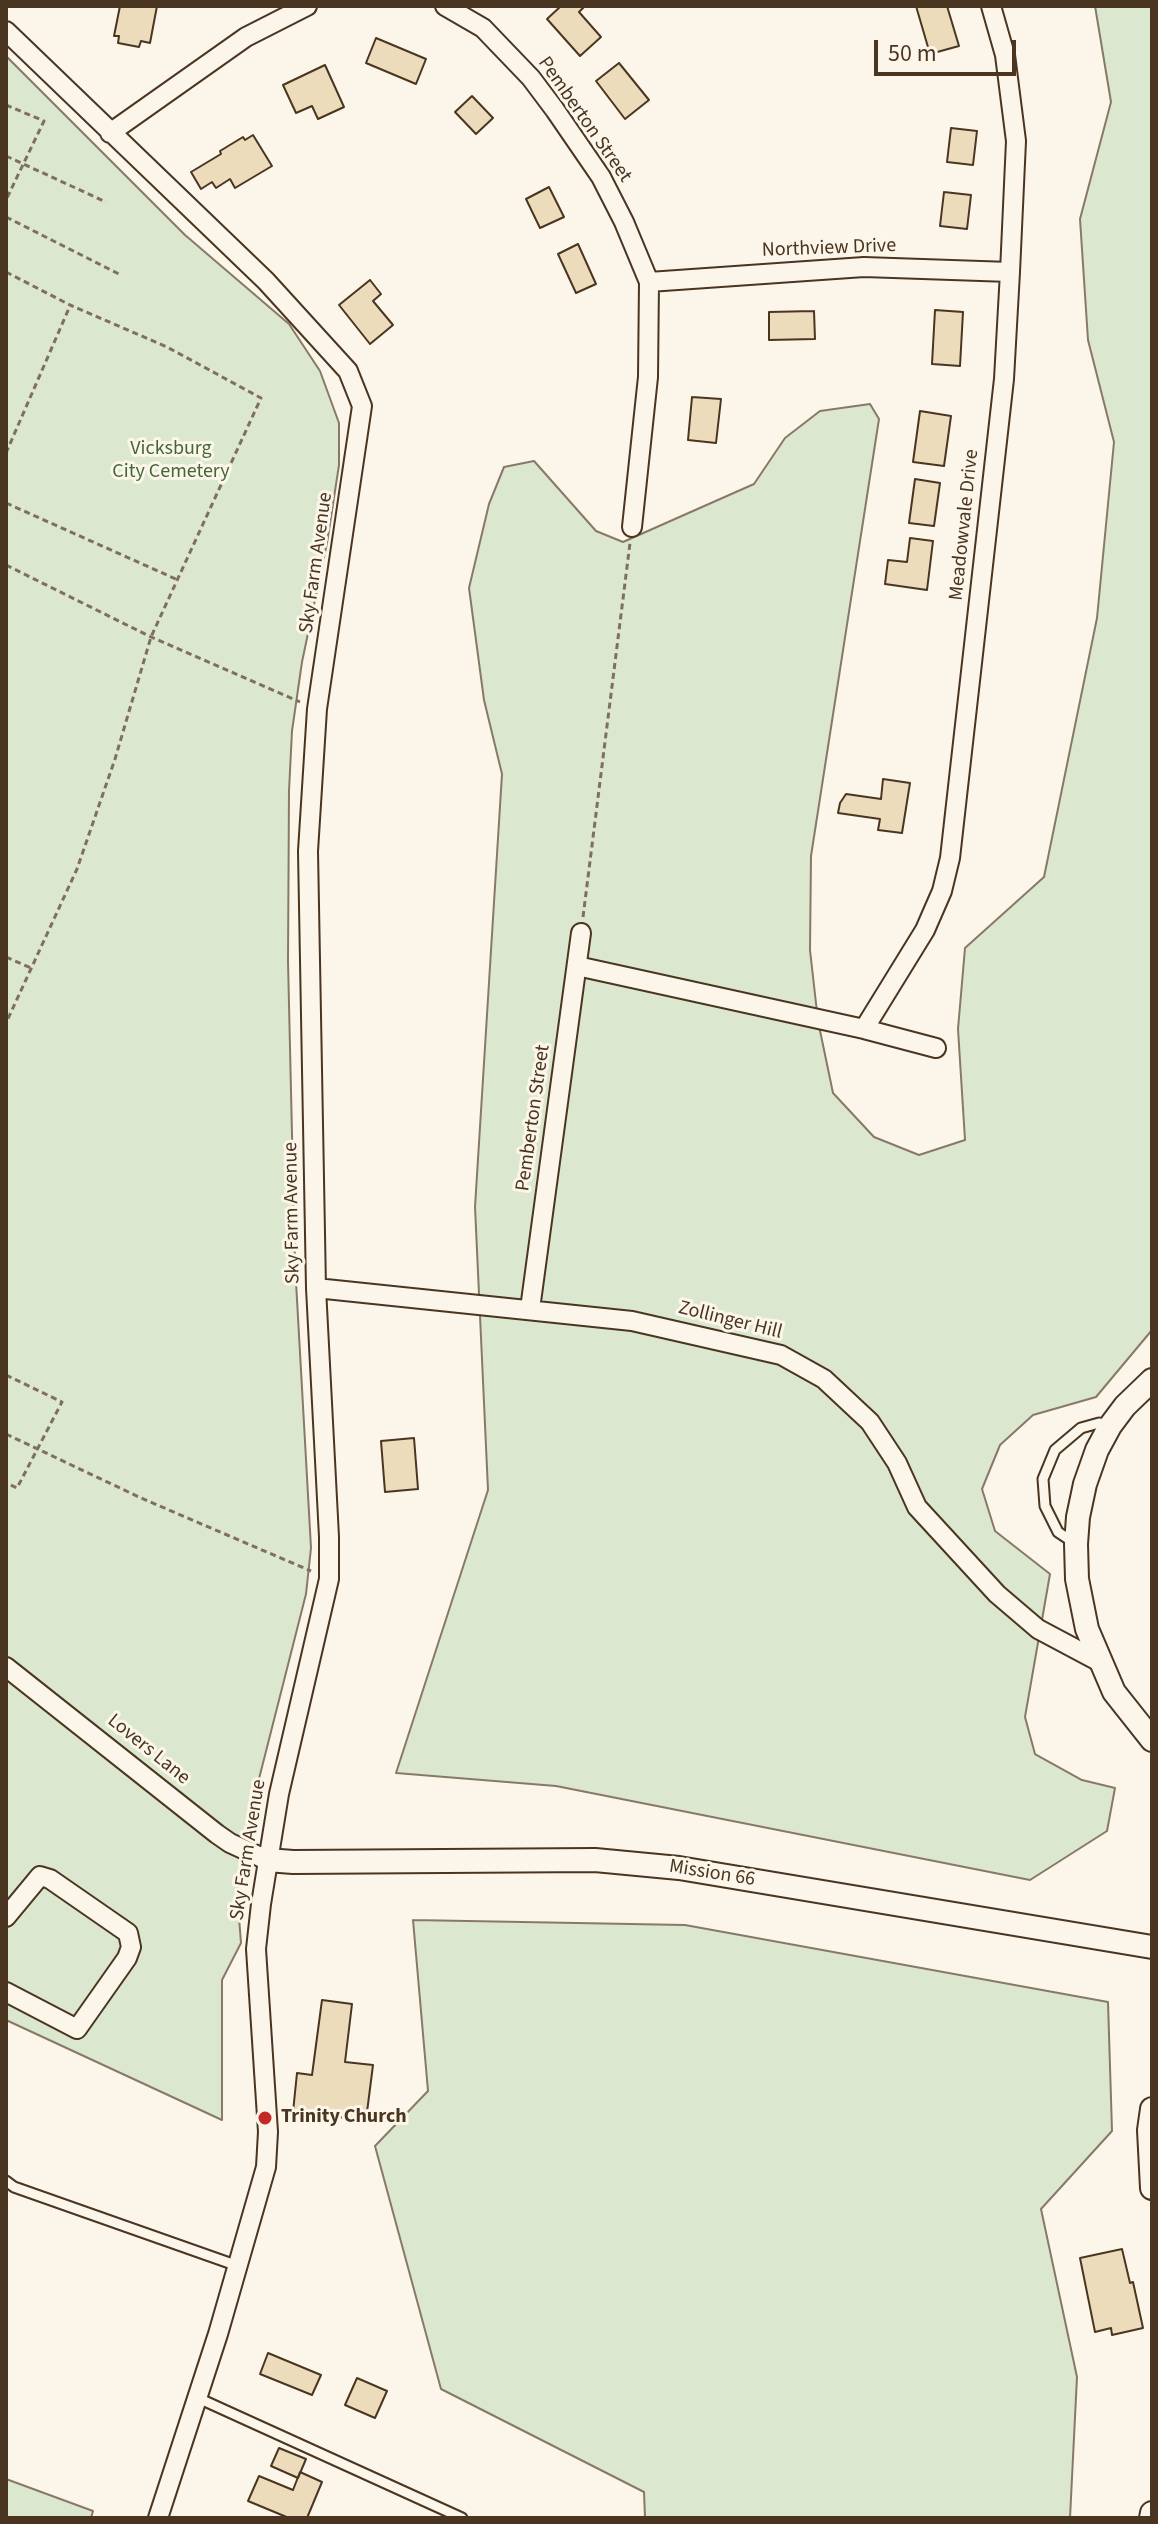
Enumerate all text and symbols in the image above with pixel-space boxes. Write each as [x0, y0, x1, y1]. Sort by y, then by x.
scale bar [878, 24, 1020, 74]
text: 50 m [888, 36, 937, 71]
street label: Pemberton Street [532, 53, 636, 187]
street label: Northview Drive [761, 235, 897, 263]
park label: Vicksburg City Cemetery [112, 438, 230, 485]
street label: Meadowvale Drive [945, 448, 985, 602]
street label: Sky Farm Avenue [295, 491, 339, 635]
street label: Pemberton Street [512, 1043, 556, 1193]
street label: Sky Farm Avenue [280, 1142, 306, 1284]
street label: Zollinger Hill [676, 1297, 784, 1345]
street label: Lovers Lane [102, 1709, 194, 1791]
street label: Sky Farm Avenue [226, 1778, 272, 1922]
street label: Mission 66 [667, 1855, 757, 1893]
place label: Trinity Church [281, 2106, 407, 2130]
marker: Trinity Church [256, 2109, 274, 2127]

